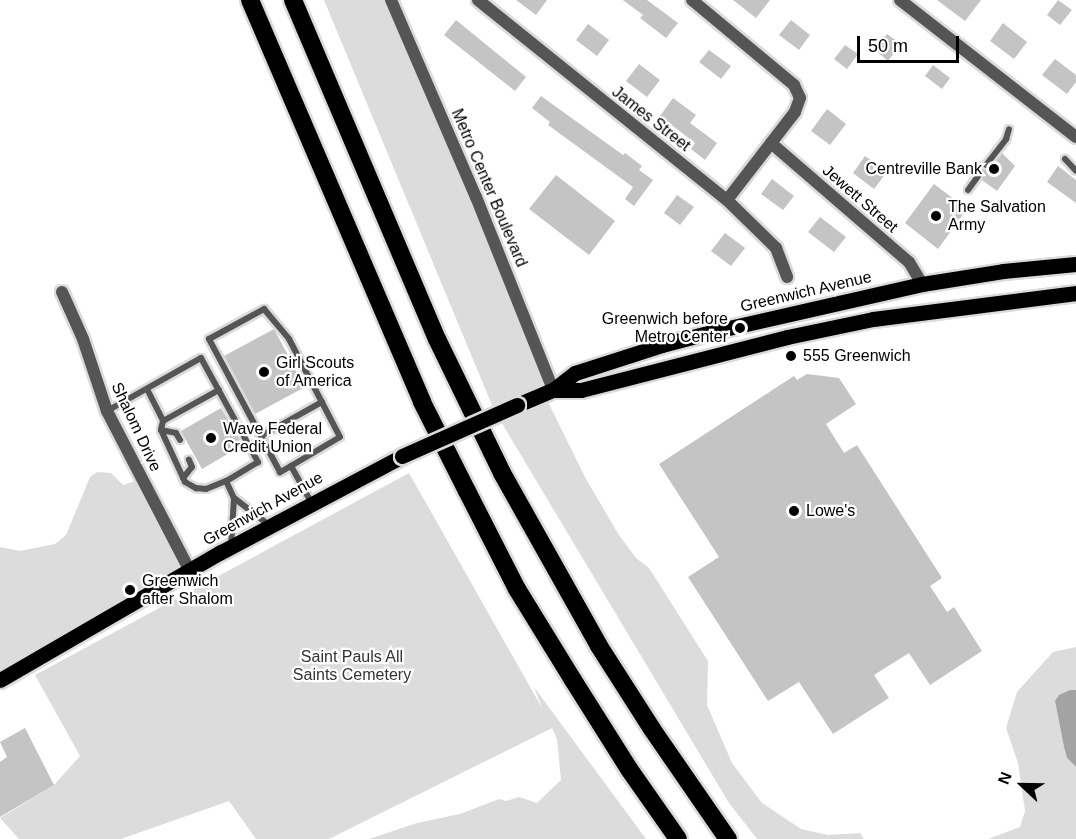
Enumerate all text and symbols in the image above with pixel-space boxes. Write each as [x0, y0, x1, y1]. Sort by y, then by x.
scale bar [860, 24, 962, 62]
text: 50 m [868, 36, 908, 56]
street label: James Street [608, 82, 694, 156]
street label: Metro Center Boulevard [447, 106, 531, 270]
place label: Centreville Bank [866, 159, 982, 179]
street label: Jewett Street [818, 161, 902, 237]
marker: Centreville Bank [987, 162, 1001, 176]
place label: The Salvation Army [948, 197, 1046, 235]
marker: The Salvation Army [929, 209, 943, 223]
street label: Greenwich Avenue [738, 267, 874, 317]
place label: Greenwich before Metro Center [602, 309, 728, 347]
marker: Greenwich before Metro Center [733, 321, 747, 335]
place label: 555 Greenwich [803, 346, 911, 366]
marker: 555 Greenwich [784, 349, 798, 363]
place label: Girl Scouts of America [276, 353, 354, 391]
marker: Girl Scouts of America [257, 365, 271, 379]
street label: Shalom Drive [107, 379, 165, 475]
place label: Wave Federal Credit Union [223, 419, 322, 457]
marker: Wave Federal Credit Union [204, 431, 218, 445]
street label: Greenwich Avenue [199, 468, 327, 550]
place label: Lowe's [806, 501, 855, 521]
marker: Lowe's [787, 504, 801, 518]
place label: Greenwich after Shalom [142, 571, 233, 609]
marker: Greenwich after Shalom [123, 583, 137, 597]
park label: Saint Pauls All Saints Cemetery [293, 647, 411, 685]
north arrow [992, 755, 1052, 815]
text: N [995, 770, 1015, 787]

